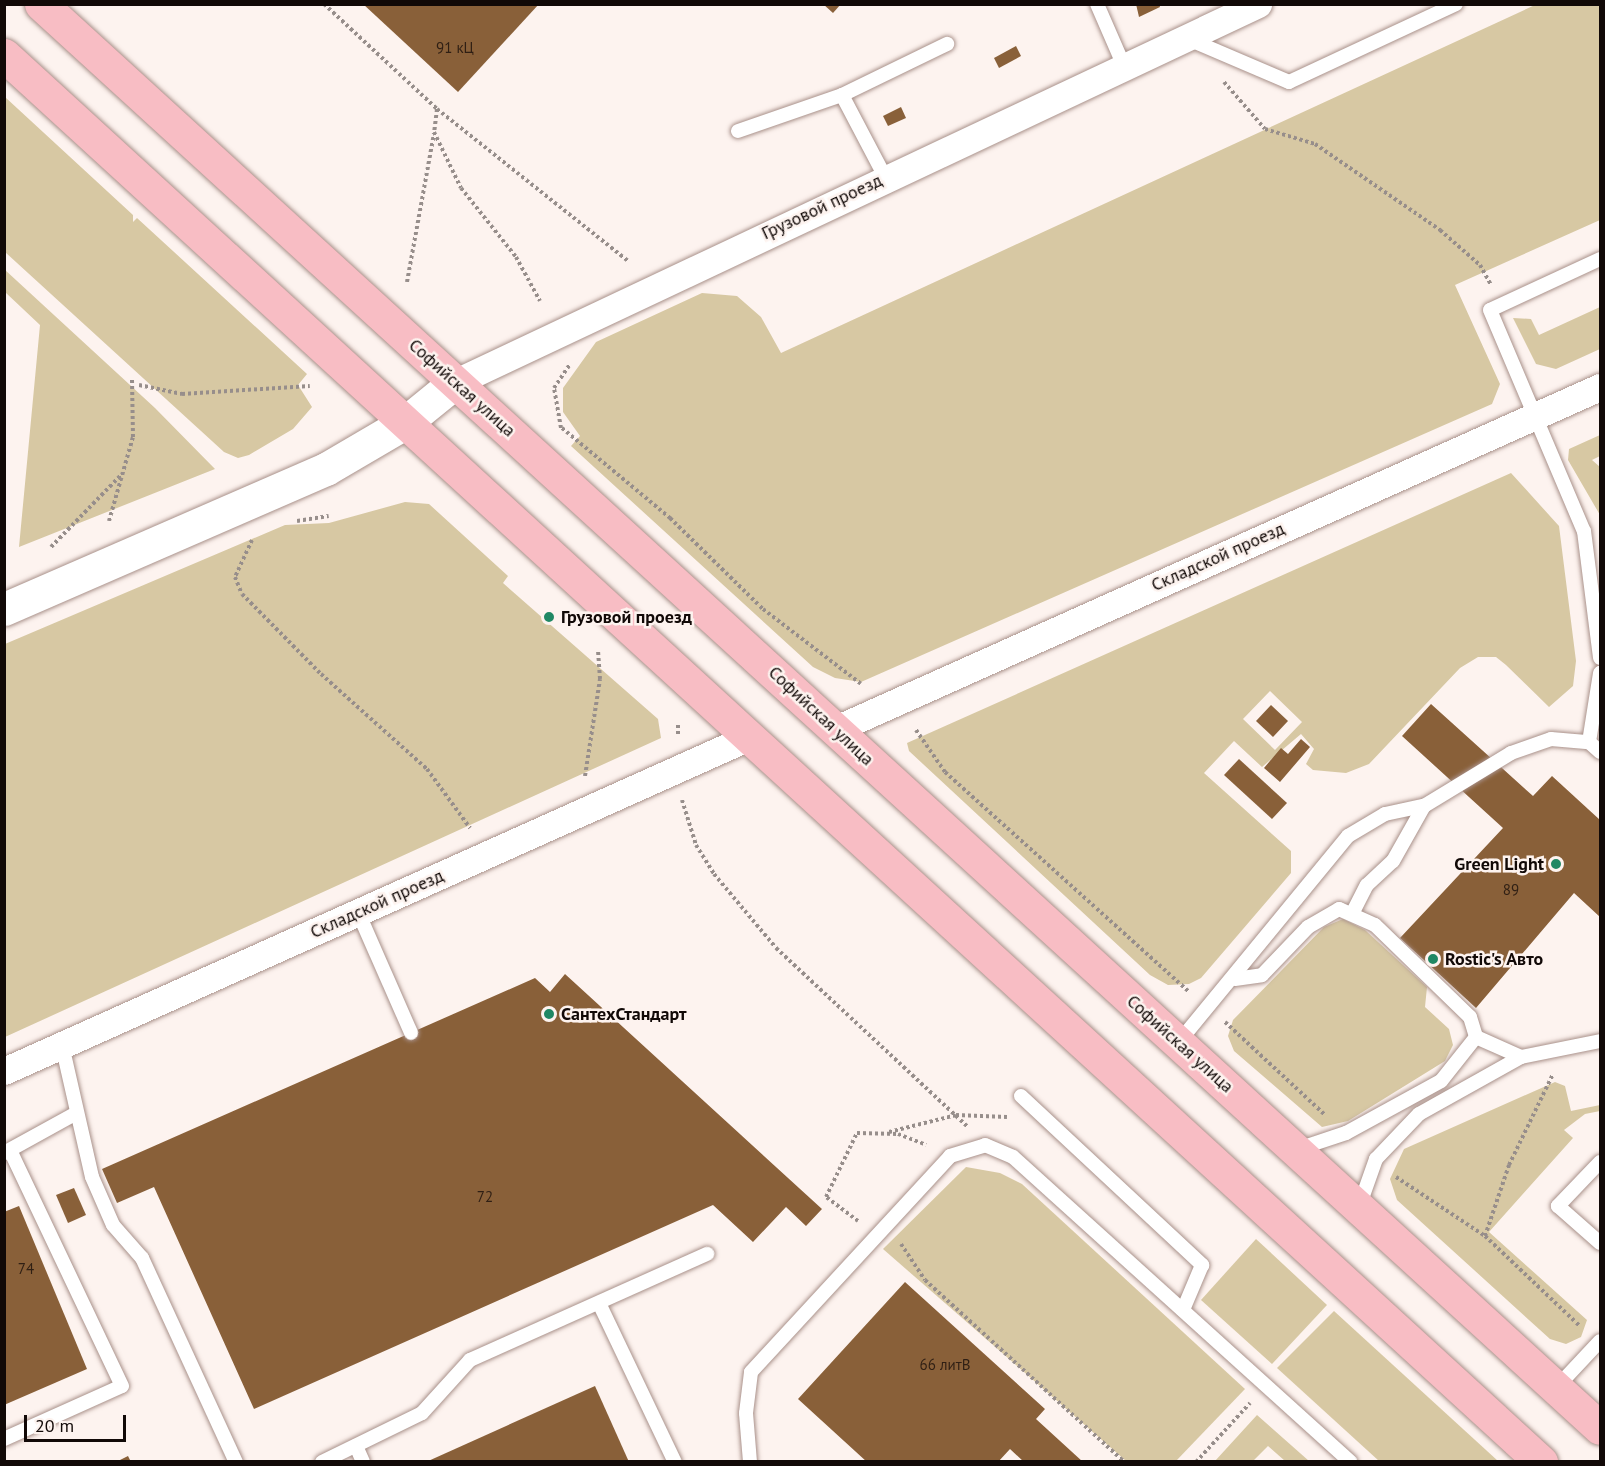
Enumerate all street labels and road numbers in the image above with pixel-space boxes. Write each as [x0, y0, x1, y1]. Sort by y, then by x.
street label: Грузовой проезд [758, 170, 886, 244]
street label: Софийская улица [404, 334, 520, 442]
street label: Складской проезд [1148, 518, 1288, 596]
street label: Софийская улица [764, 662, 878, 770]
street label: Складской проезд [307, 865, 447, 943]
street label: Софийская улица [1122, 990, 1238, 1098]

